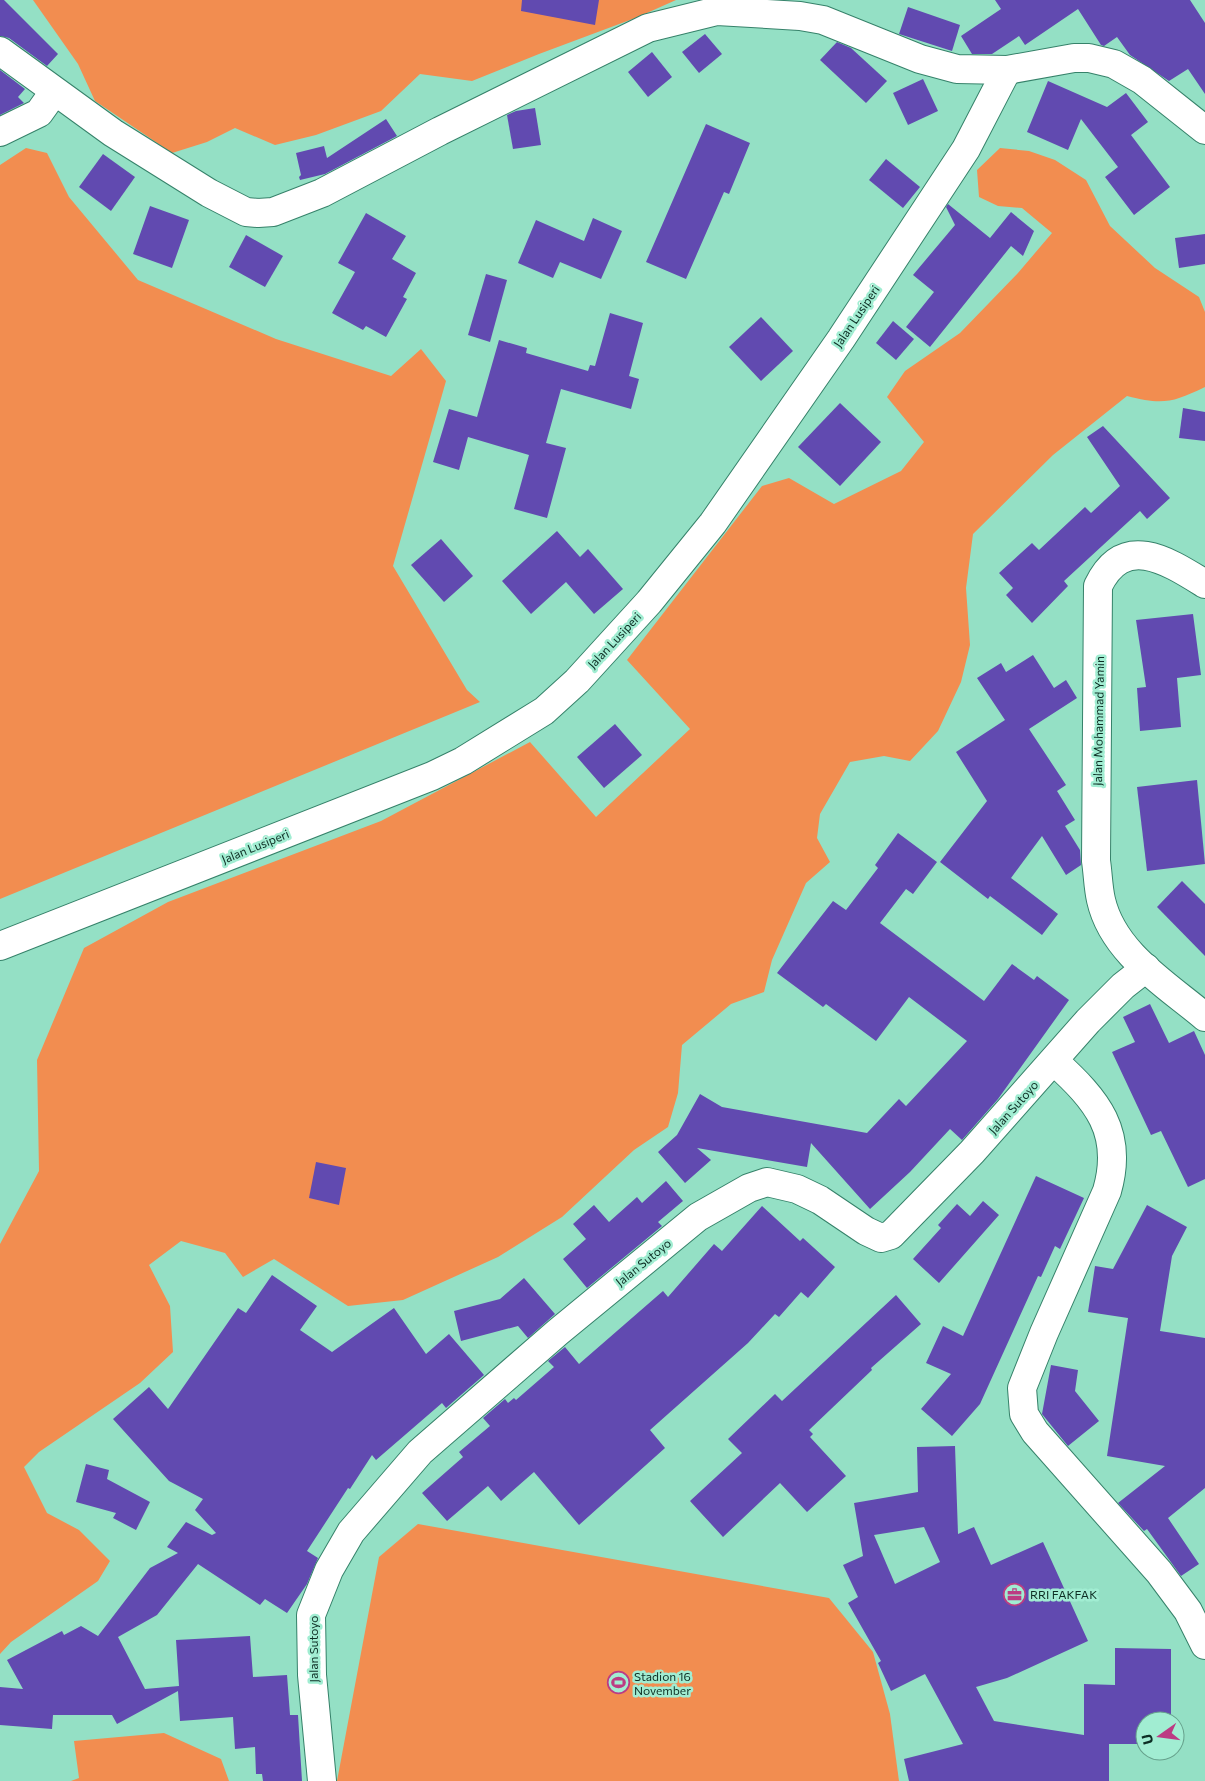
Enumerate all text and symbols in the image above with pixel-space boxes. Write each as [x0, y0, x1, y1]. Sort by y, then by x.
street label: Jalan Lusiperi [830, 282, 883, 350]
street label: Jalan Lusiperi [584, 609, 644, 672]
street label: Jalan Mohammad Yamin [1090, 656, 1107, 786]
street label: Jalan Lusiperi [219, 826, 291, 867]
street label: Jalan Sutoyo [985, 1077, 1041, 1137]
street label: Jalan Sutoyo [613, 1235, 674, 1289]
office icon: RRI FAKFAK [1002, 1582, 1026, 1606]
place label: RRI FAKFAK [1030, 1587, 1097, 1601]
street label: Jalan Sutoyo [306, 1616, 321, 1682]
place label: Stadion 16 November [634, 1669, 691, 1697]
sports icon: Stadion 16 November [606, 1671, 630, 1695]
north arrow [1135, 1711, 1185, 1761]
text: U [1137, 1732, 1156, 1746]

